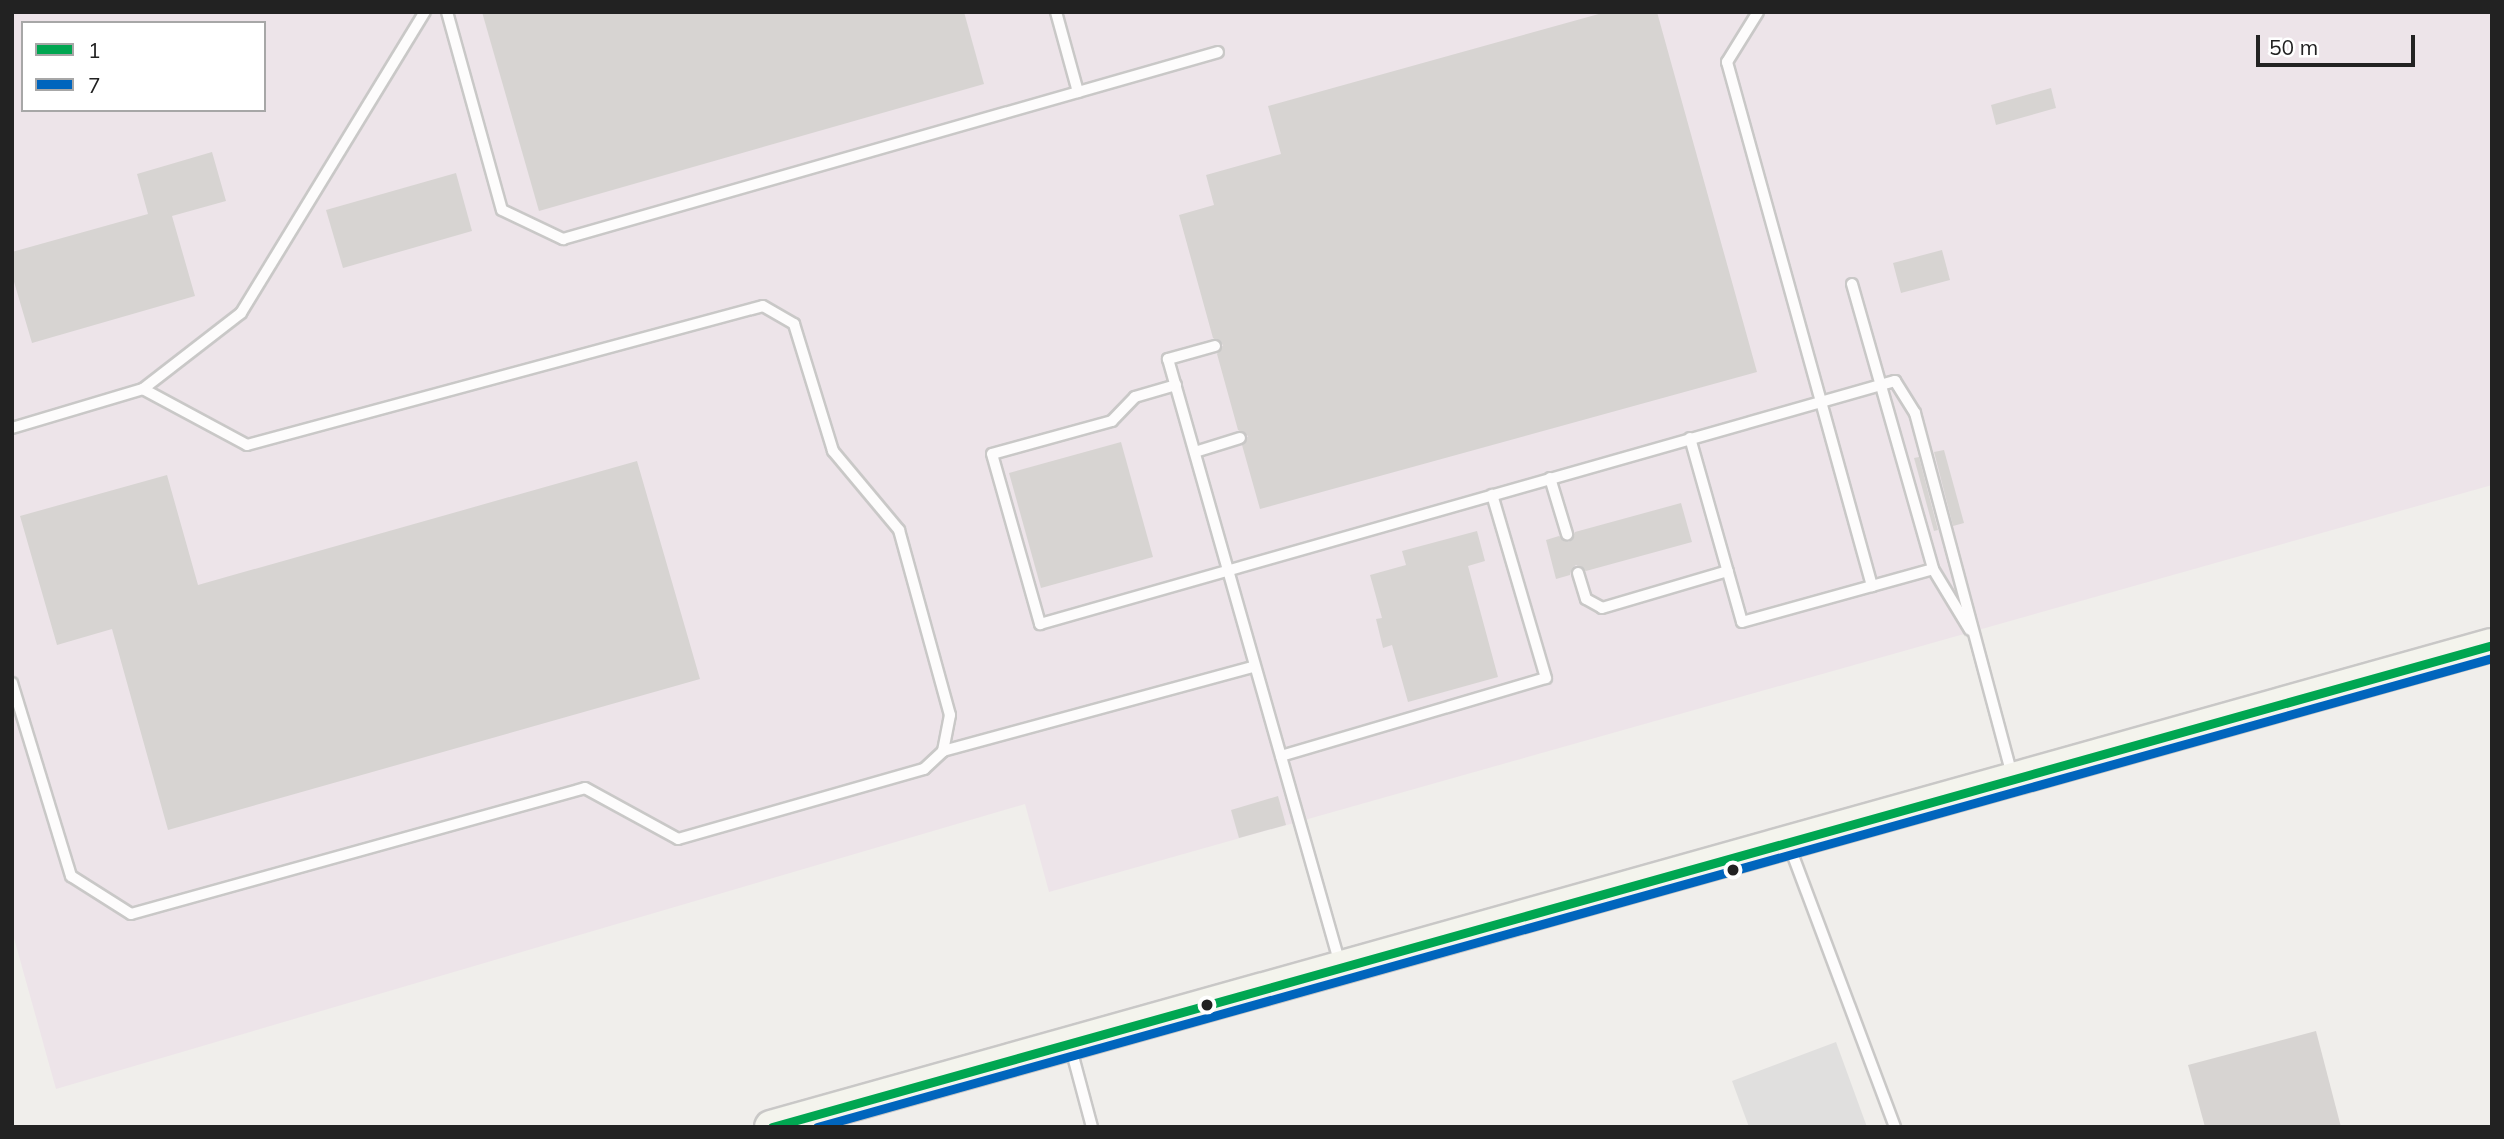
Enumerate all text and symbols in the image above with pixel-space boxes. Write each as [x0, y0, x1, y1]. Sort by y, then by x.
legend [21, 21, 266, 112]
scale bar [2259, 21, 2418, 65]
text: 50 m [2269, 34, 2318, 60]
text: 1 [88, 37, 101, 63]
text: 7 [88, 72, 101, 98]
unlabelled marker [1726, 863, 1740, 877]
unlabelled marker [1200, 998, 1214, 1012]

